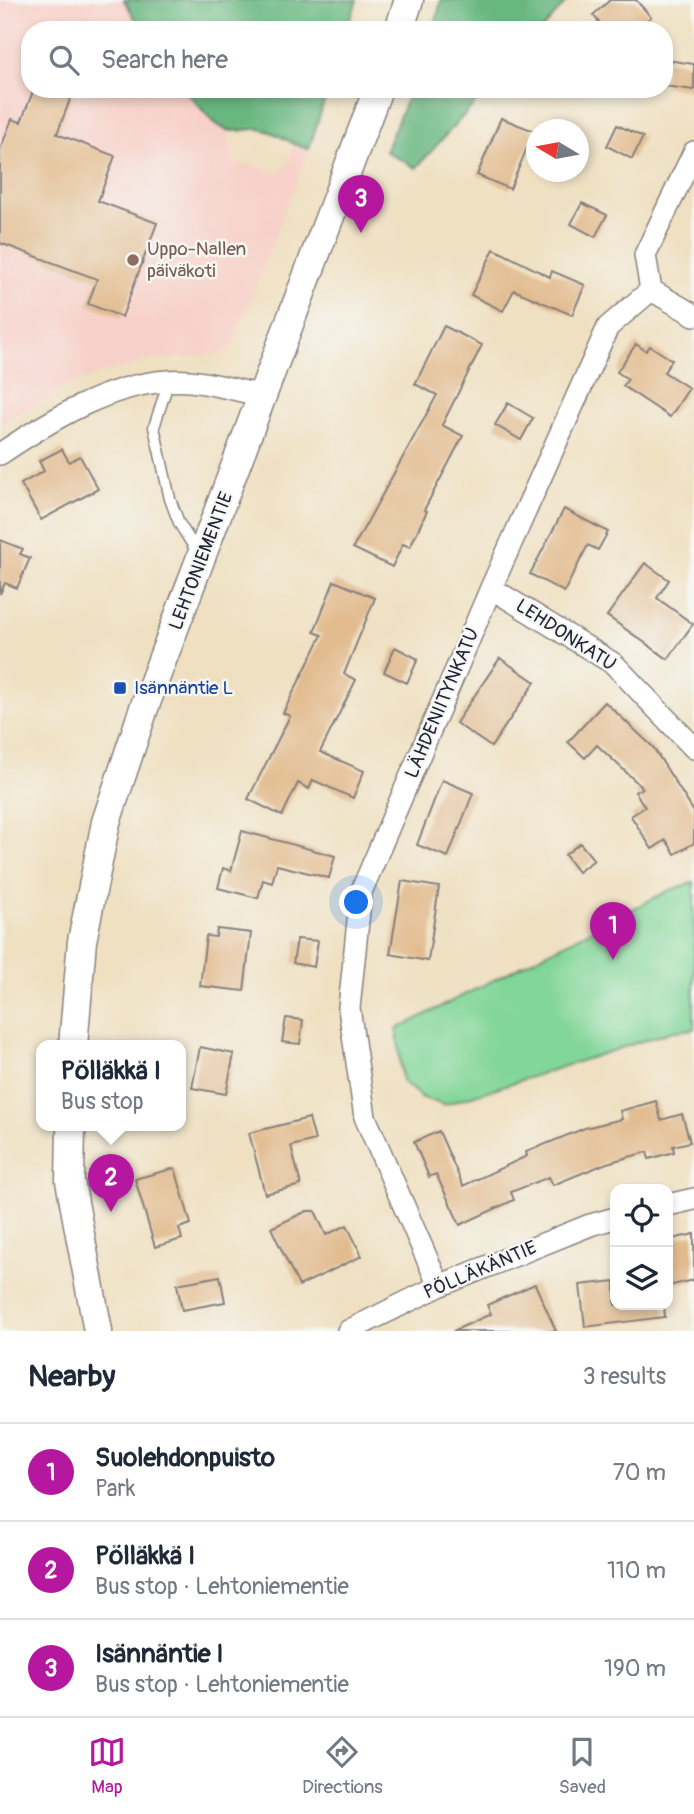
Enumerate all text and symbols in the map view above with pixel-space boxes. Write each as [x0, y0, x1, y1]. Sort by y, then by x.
search box [21, 21, 673, 98]
icon: search [45, 41, 83, 79]
text: Search here [101, 44, 228, 76]
north arrow [526, 119, 589, 182]
pin: 3 [338, 175, 384, 233]
place label: Uppo-Nallen päiväkoti [147, 237, 246, 283]
marker: Uppo-Nallen päiväkoti [125, 252, 141, 268]
street label: LEHTONIEMENTIE [164, 488, 238, 633]
street label: LEHDONKATU [511, 594, 621, 676]
street label: LÄHDENIITYNKATU [399, 624, 485, 782]
place label: Isännäntie L [134, 676, 233, 700]
marker: Isännäntie L [112, 680, 128, 696]
your location [339, 885, 373, 919]
pin: 1 [590, 902, 636, 960]
popup [36, 1040, 186, 1131]
text: Pölläkkä I [61, 1055, 161, 1087]
text: Bus stop [61, 1087, 144, 1116]
pin: 2 [88, 1154, 134, 1212]
map controls [610, 1184, 673, 1310]
button: locate [610, 1184, 673, 1247]
street label: PÖLLÄKÄNTIE [420, 1235, 540, 1305]
button: layers [610, 1247, 673, 1310]
text: Nearby [28, 1358, 115, 1395]
text: 3 results [583, 1362, 666, 1391]
text: Suolehdonpuisto [95, 1442, 275, 1474]
text: 1 [47, 1458, 56, 1487]
text: 70 m [613, 1458, 666, 1487]
text: Park [95, 1474, 135, 1503]
text: Pölläkkä I [95, 1540, 195, 1572]
text: 2 [45, 1556, 57, 1585]
text: 110 m [607, 1556, 666, 1585]
text: Bus stop · Lehtoniementie [95, 1572, 349, 1601]
text: Isännäntie I [95, 1638, 224, 1670]
text: 3 [45, 1654, 57, 1683]
text: 190 m [604, 1654, 666, 1683]
text: Bus stop · Lehtoniementie [95, 1670, 349, 1699]
tab: Map [88, 1733, 126, 1799]
tab: Directions [302, 1733, 383, 1799]
tab: Saved [559, 1733, 606, 1799]

